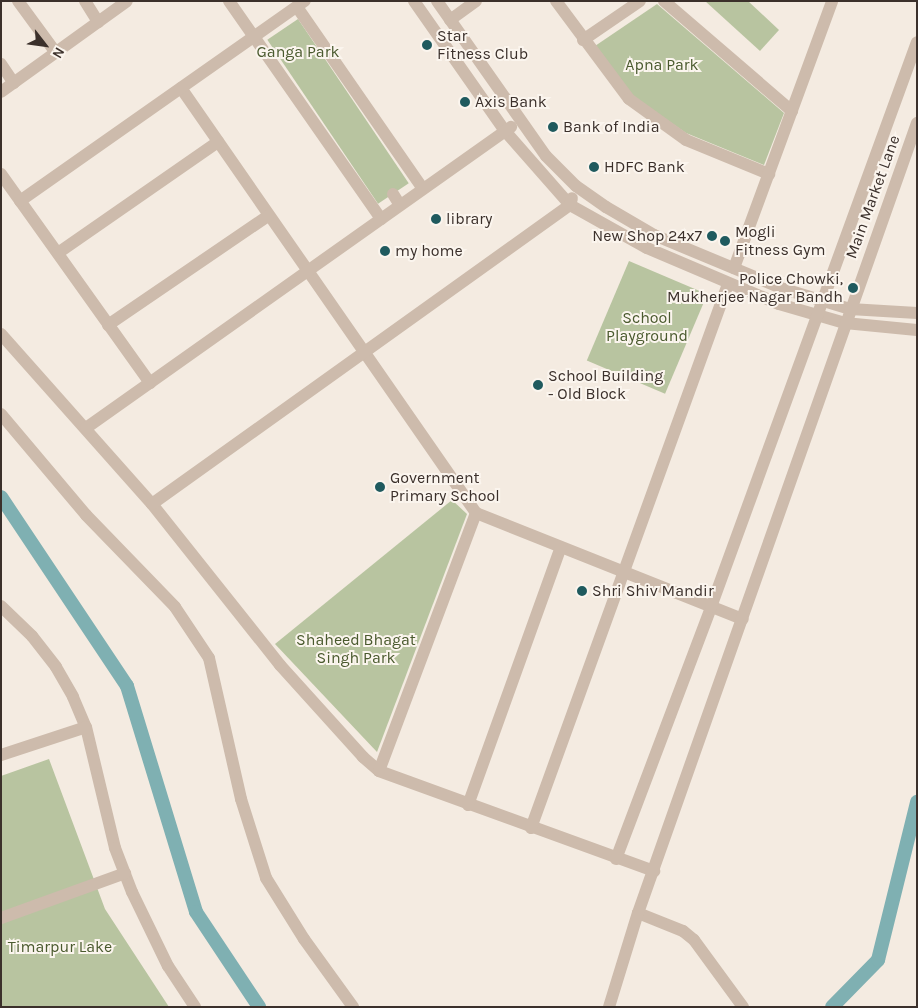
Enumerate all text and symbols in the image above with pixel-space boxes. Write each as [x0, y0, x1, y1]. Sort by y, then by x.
north arrow [20, 20, 70, 70]
place label: Star Fitness Club [437, 26, 528, 64]
marker: Star Fitness Club [421, 39, 433, 51]
park label: Ganga Park [257, 42, 339, 62]
text: N [49, 44, 68, 61]
park label: Apna Park [625, 55, 699, 75]
place label: Axis Bank [475, 92, 547, 112]
marker: Axis Bank [459, 96, 471, 108]
place label: Bank of India [563, 117, 659, 137]
marker: Bank of India [547, 121, 559, 133]
street label: Main Market Lane [842, 133, 904, 261]
place label: HDFC Bank [604, 157, 685, 177]
marker: HDFC Bank [588, 161, 600, 173]
place label: library [446, 209, 493, 229]
marker: library [430, 213, 442, 225]
place label: Mogli Fitness Gym [735, 222, 825, 260]
place label: New Shop 24x7 [592, 226, 702, 246]
marker: New Shop 24x7 [706, 230, 718, 242]
marker: Mogli Fitness Gym [719, 235, 731, 247]
place label: my home [395, 241, 463, 261]
marker: my home [379, 245, 391, 257]
place label: Police Chowki, Mukherjee Nagar Bandh [667, 269, 843, 307]
marker: Police Chowki, Mukherjee Nagar Bandh [847, 282, 859, 294]
park label: School Playground [606, 308, 688, 346]
place label: School Building - Old Block [548, 366, 663, 404]
marker: School Building - Old Block [532, 379, 544, 391]
place label: Government Primary School [390, 468, 500, 506]
marker: Government Primary School [374, 481, 386, 493]
place label: Shri Shiv Mandir [592, 581, 714, 601]
marker: Shri Shiv Mandir [576, 585, 588, 597]
park label: Shaheed Bhagat Singh Park [296, 630, 416, 668]
park label: Timarpur Lake [8, 937, 112, 957]

